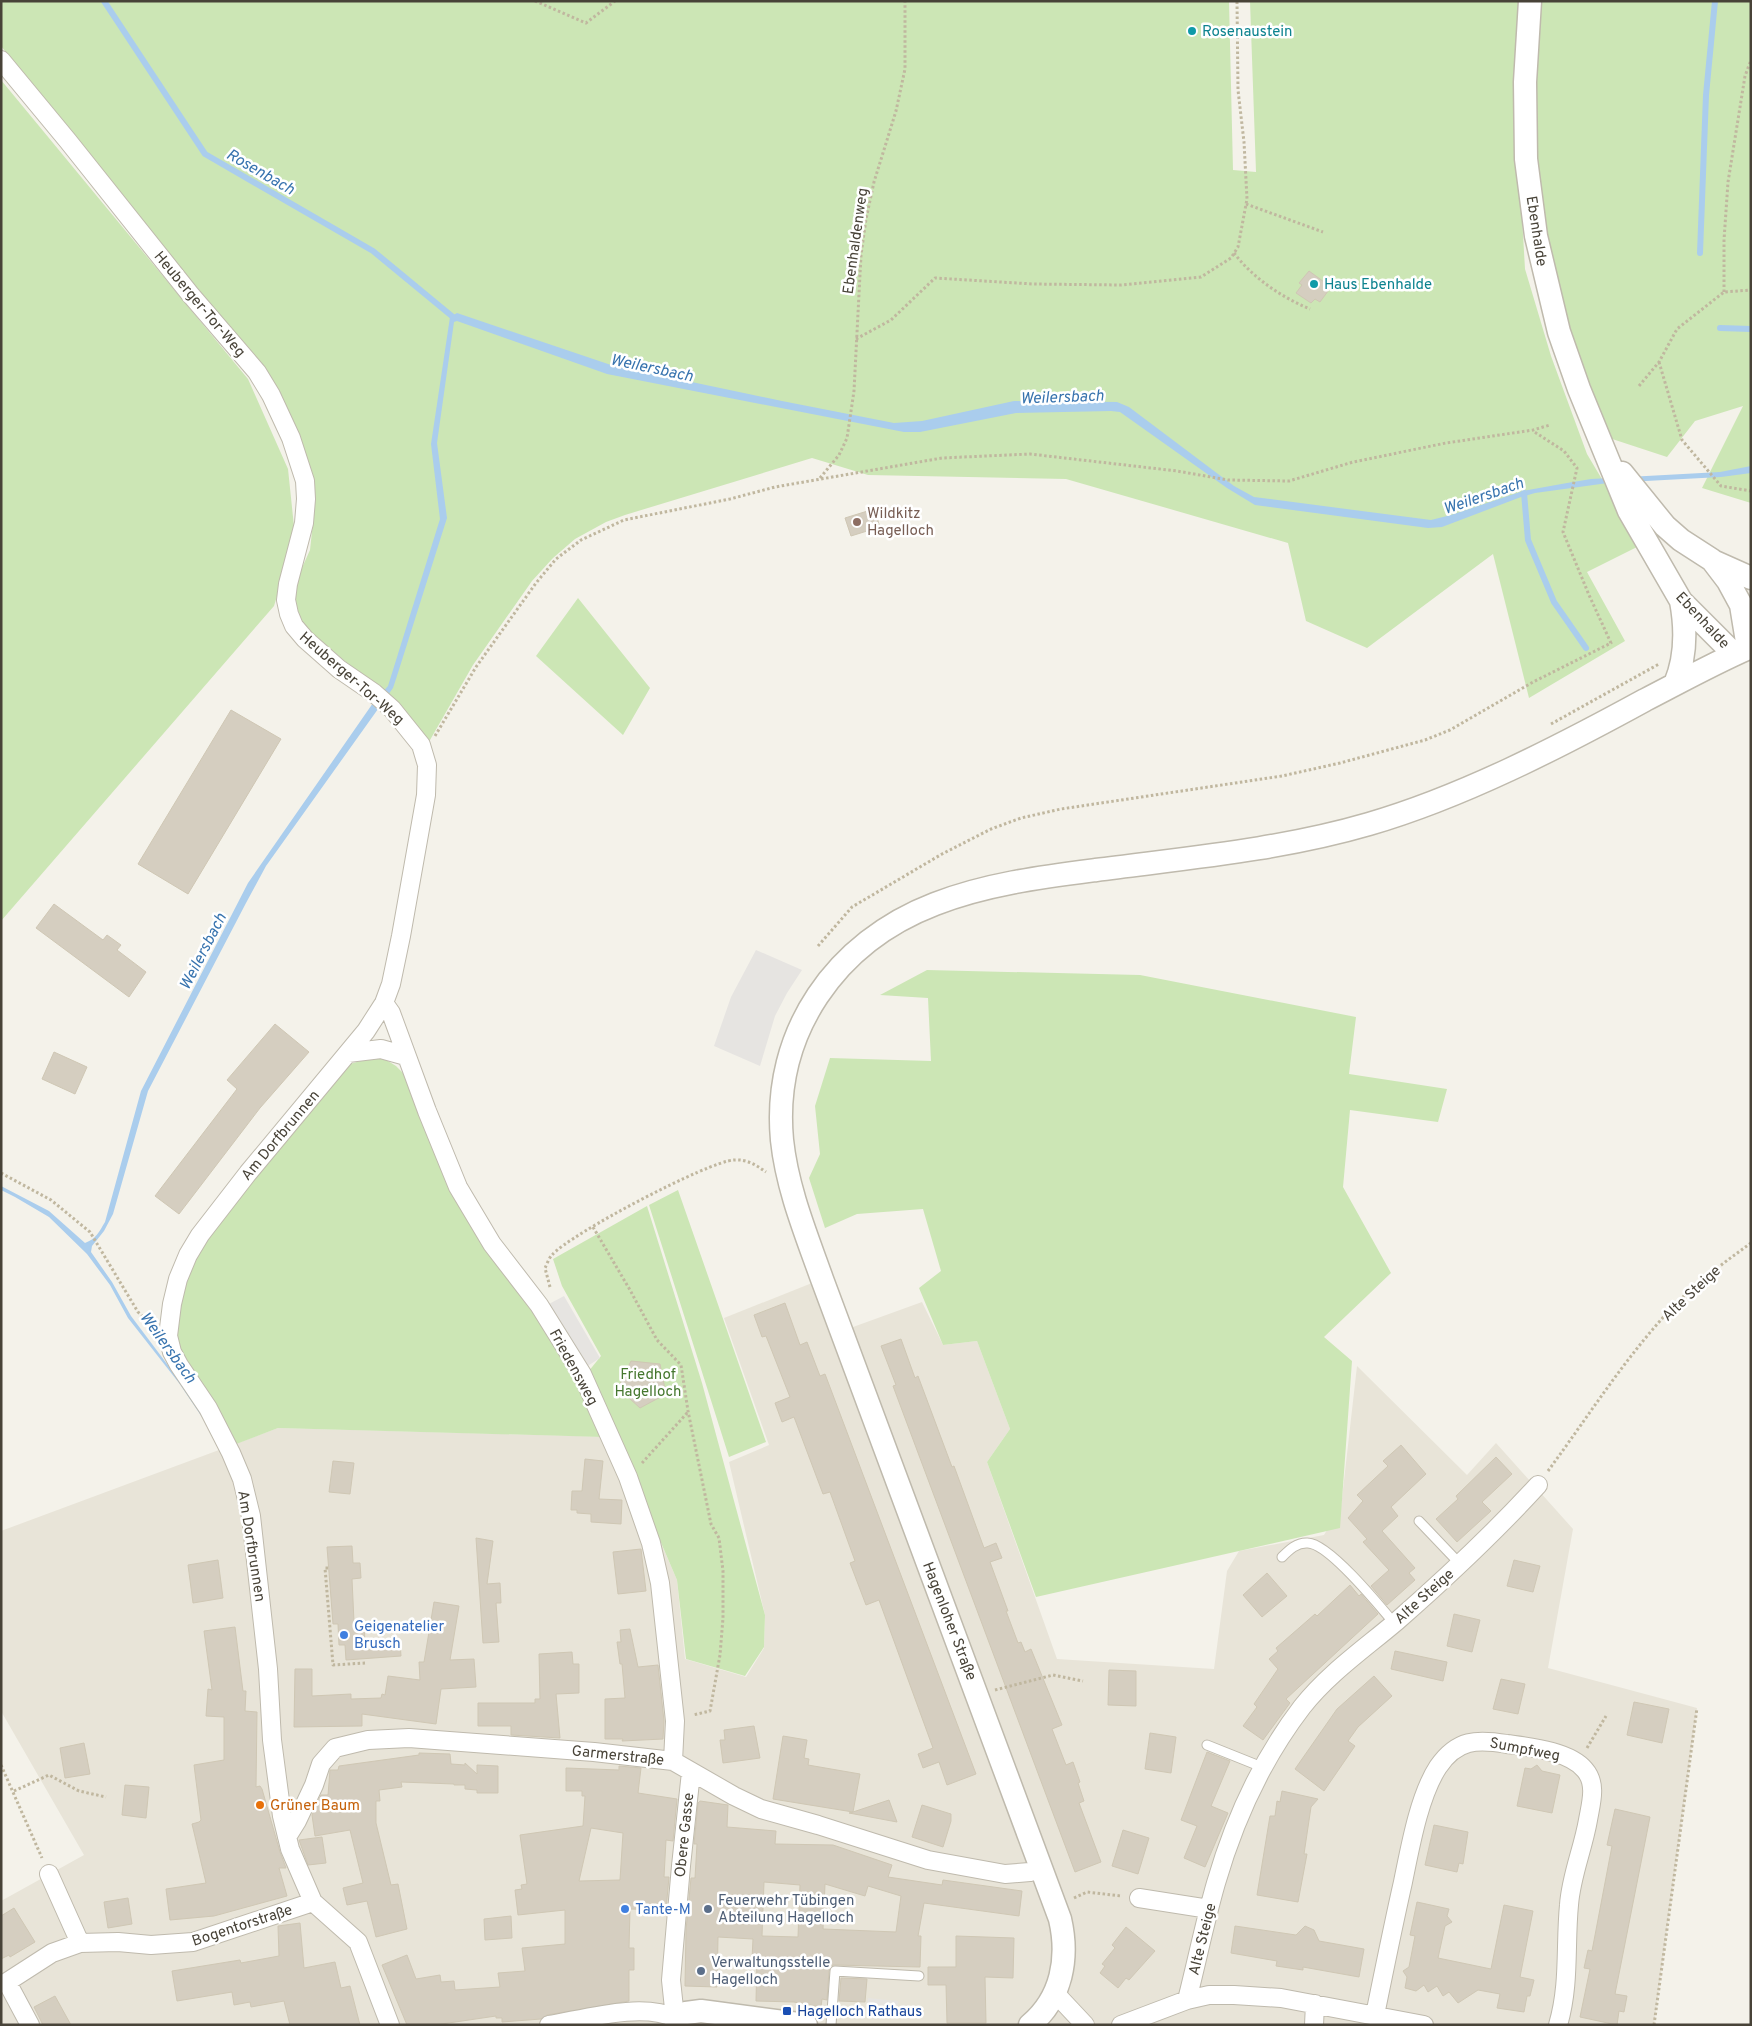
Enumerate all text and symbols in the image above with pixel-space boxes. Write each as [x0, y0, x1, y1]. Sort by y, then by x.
place label: Rosenaustein [1202, 23, 1293, 42]
marker: Rosenaustein [1186, 25, 1198, 37]
water label: Rosenbach [222, 145, 298, 200]
street label: Ebenhaldenweg [840, 187, 873, 295]
street label: Ebenhalde [1521, 195, 1550, 268]
street label: Heuberger-Tor-Weg [149, 248, 249, 362]
place label: Haus Ebenhalde [1324, 276, 1432, 295]
marker: Haus Ebenhalde [1308, 278, 1320, 290]
water label: Weilersbach [609, 350, 695, 387]
water label: Weilersbach [1020, 387, 1105, 409]
water label: Weilersbach [1441, 474, 1527, 520]
place label: Wildkitz Hagelloch [867, 505, 934, 541]
marker: Wildkitz Hagelloch [851, 516, 863, 528]
street label: Ebenhalde [1671, 589, 1733, 654]
street label: Heuberger-Tor-Weg [295, 628, 407, 730]
water label: Weilersbach [176, 910, 232, 994]
street label: Am Dorfbrunnen [238, 1087, 325, 1185]
street label: Alte Steige [1659, 1262, 1726, 1326]
water label: Weilersbach [135, 1308, 200, 1388]
street label: Friedensweg [544, 1326, 601, 1409]
park label: Friedhof Hagelloch [614, 1366, 682, 1402]
street label: Am Dorfbrunnen [232, 1489, 269, 1603]
street label: Hagenloher Straße [917, 1560, 980, 1683]
street label: Alte Steige [1391, 1565, 1459, 1629]
place label: Geigenatelier Brusch [354, 1618, 445, 1654]
marker: Geigenatelier Brusch [338, 1629, 350, 1641]
street label: Sumpfweg [1488, 1734, 1562, 1767]
street label: Garmerstraße [571, 1742, 665, 1771]
street label: Obere Gasse [672, 1792, 699, 1878]
place label: Grüner Baum [270, 1797, 360, 1816]
marker: Grüner Baum [254, 1799, 266, 1811]
place label: Feuerwehr Tübingen Abteilung Hagelloch [718, 1892, 854, 1928]
street label: Bogentorstraße [190, 1901, 295, 1952]
place label: Tante-M [635, 1901, 691, 1920]
street label: Alte Steige [1185, 1901, 1222, 1978]
marker: Tante-M [619, 1903, 631, 1915]
marker: Feuerwehr Tübingen Abteilung Hagelloch [702, 1903, 714, 1915]
place label: Verwaltungsstelle Hagelloch [711, 1954, 830, 1990]
marker: Verwaltungsstelle Hagelloch [695, 1965, 707, 1977]
place label: Hagelloch Rathaus [797, 2003, 922, 2022]
marker: Hagelloch Rathaus [781, 2005, 793, 2017]

